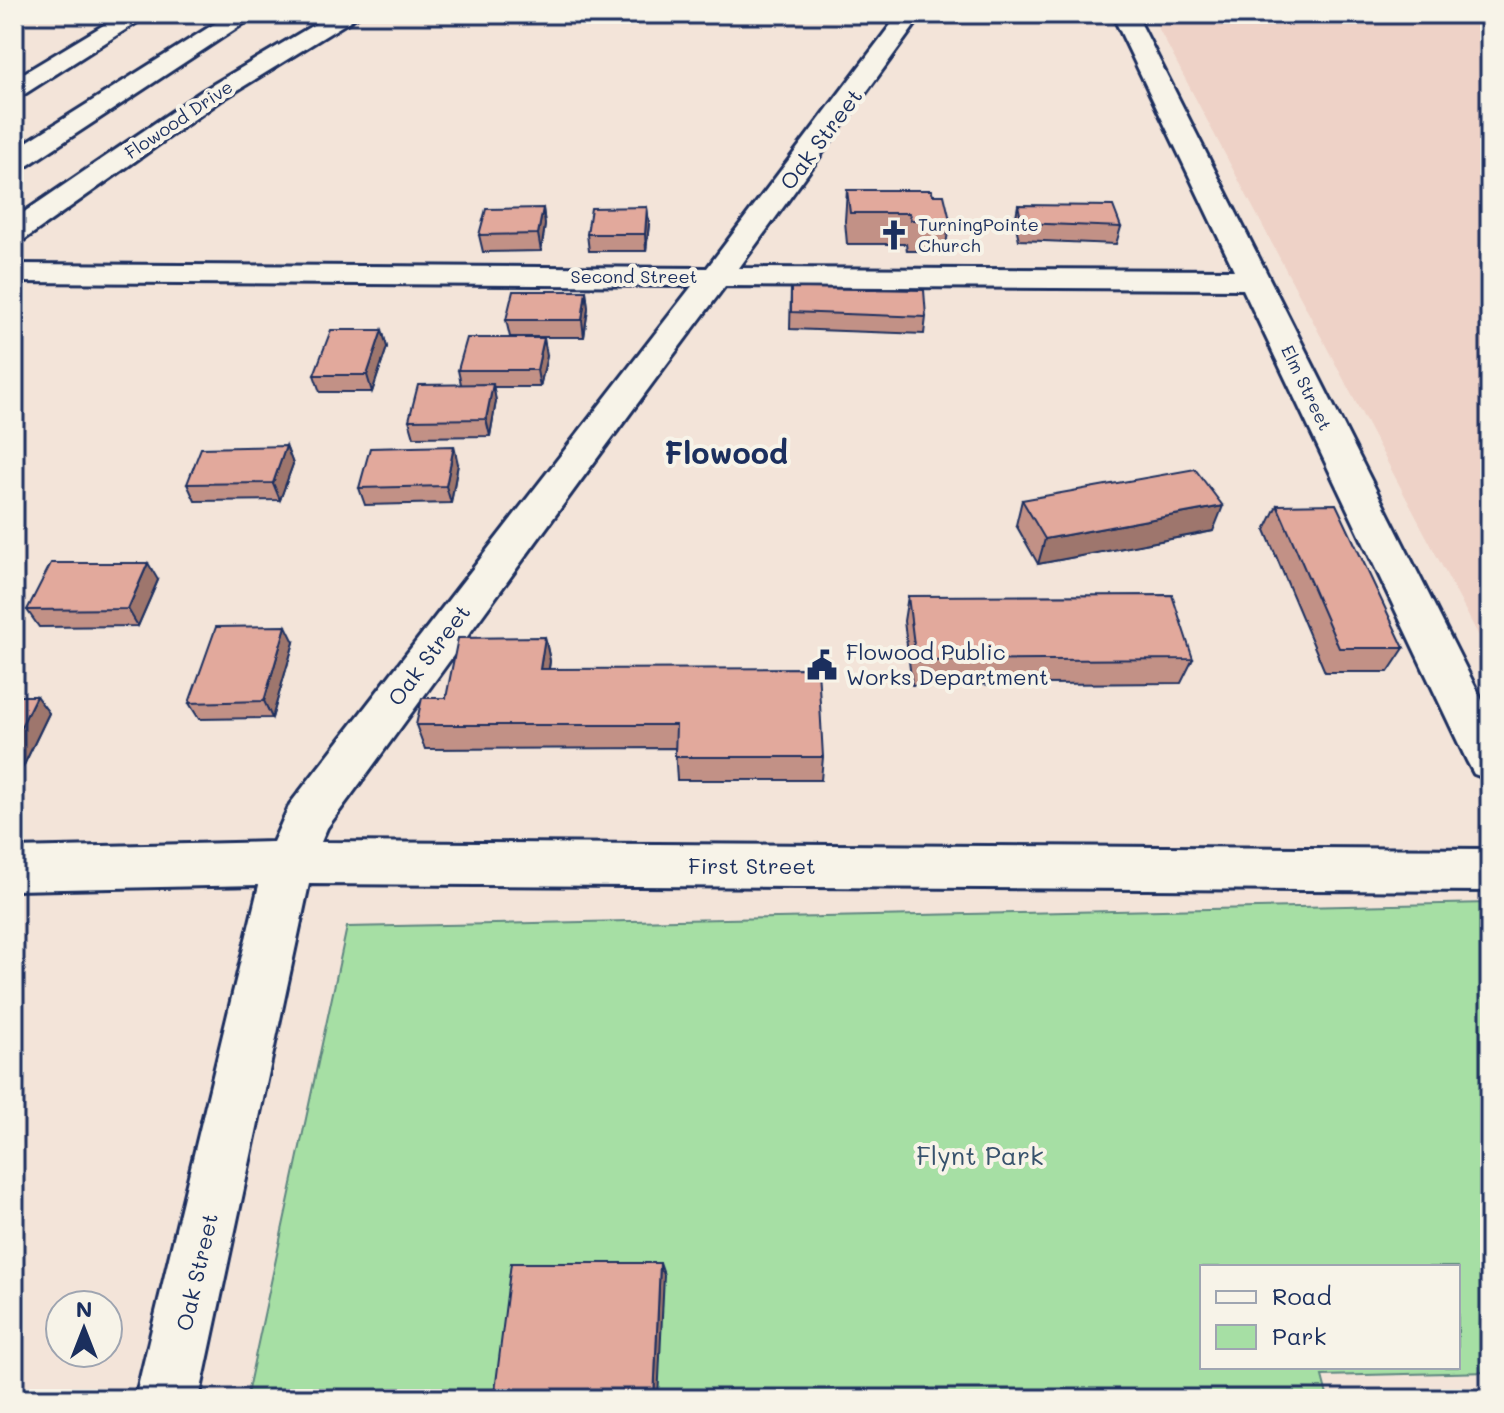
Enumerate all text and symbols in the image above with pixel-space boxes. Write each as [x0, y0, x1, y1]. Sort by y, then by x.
street label: Flowood Drive [120, 74, 237, 164]
street label: Oak Street [773, 82, 868, 195]
place label: TurningPointe Church [918, 212, 1039, 257]
church icon: TurningPointe Church [877, 218, 911, 252]
street label: Second Street [571, 264, 697, 288]
street label: Elm Street [1276, 341, 1338, 434]
district label: Flowood [664, 432, 788, 472]
street label: Oak Street [381, 598, 476, 711]
place label: Flowood Public Works Department [846, 637, 1049, 691]
public building icon: Flowood Public Works Department [805, 648, 839, 682]
street label: First Street [688, 851, 816, 880]
park label: Flynt Park [916, 1138, 1044, 1172]
street label: Oak Street [169, 1210, 224, 1334]
legend [1200, 1265, 1460, 1369]
text: Road [1272, 1280, 1332, 1311]
north arrow [44, 1289, 124, 1369]
text: N [76, 1294, 92, 1323]
text: Park [1272, 1320, 1326, 1351]

